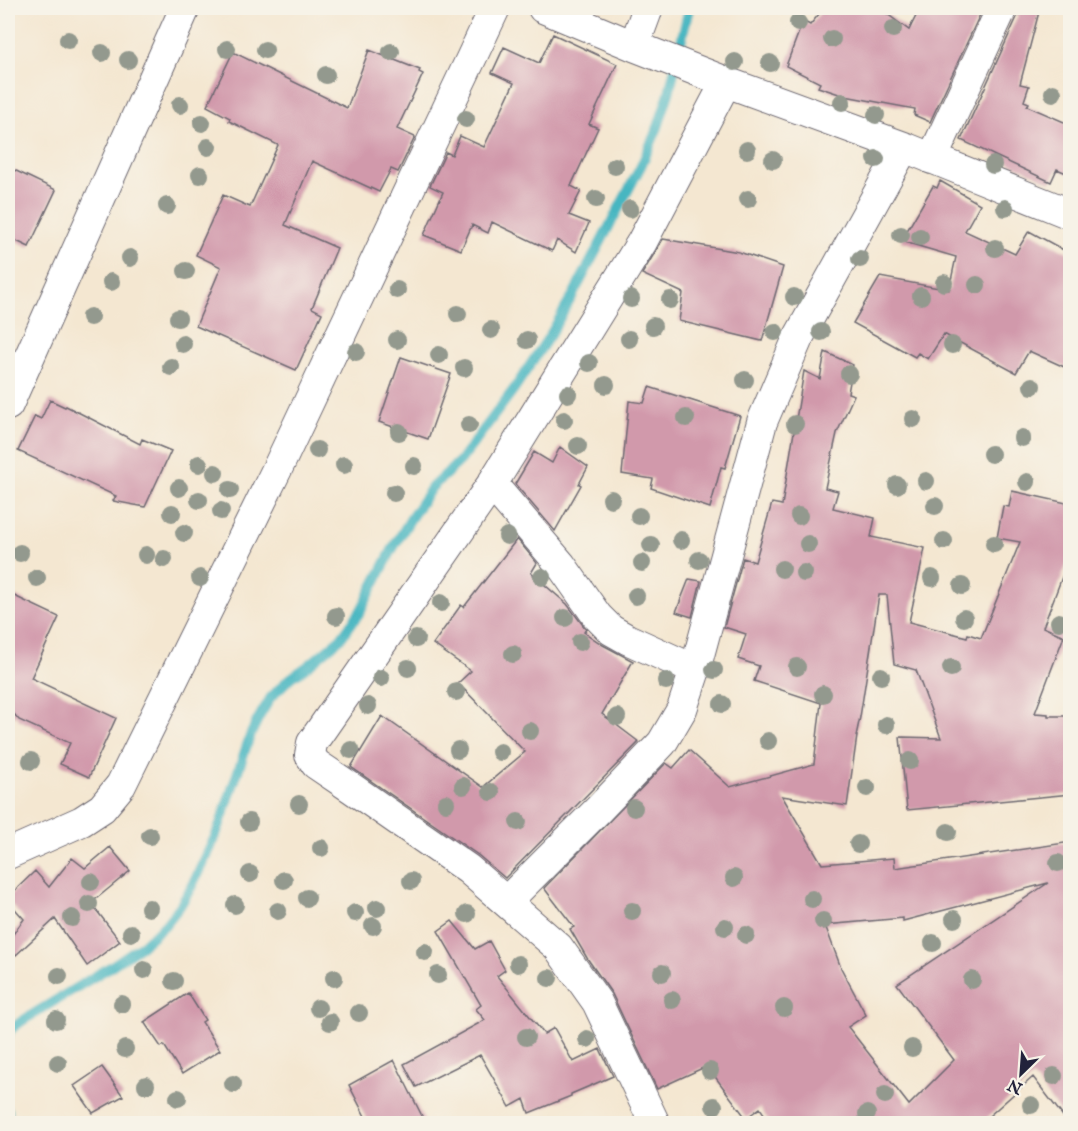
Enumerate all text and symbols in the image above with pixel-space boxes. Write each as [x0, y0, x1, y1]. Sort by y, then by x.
north arrow [991, 1044, 1051, 1104]
text: N [1005, 1074, 1027, 1098]

